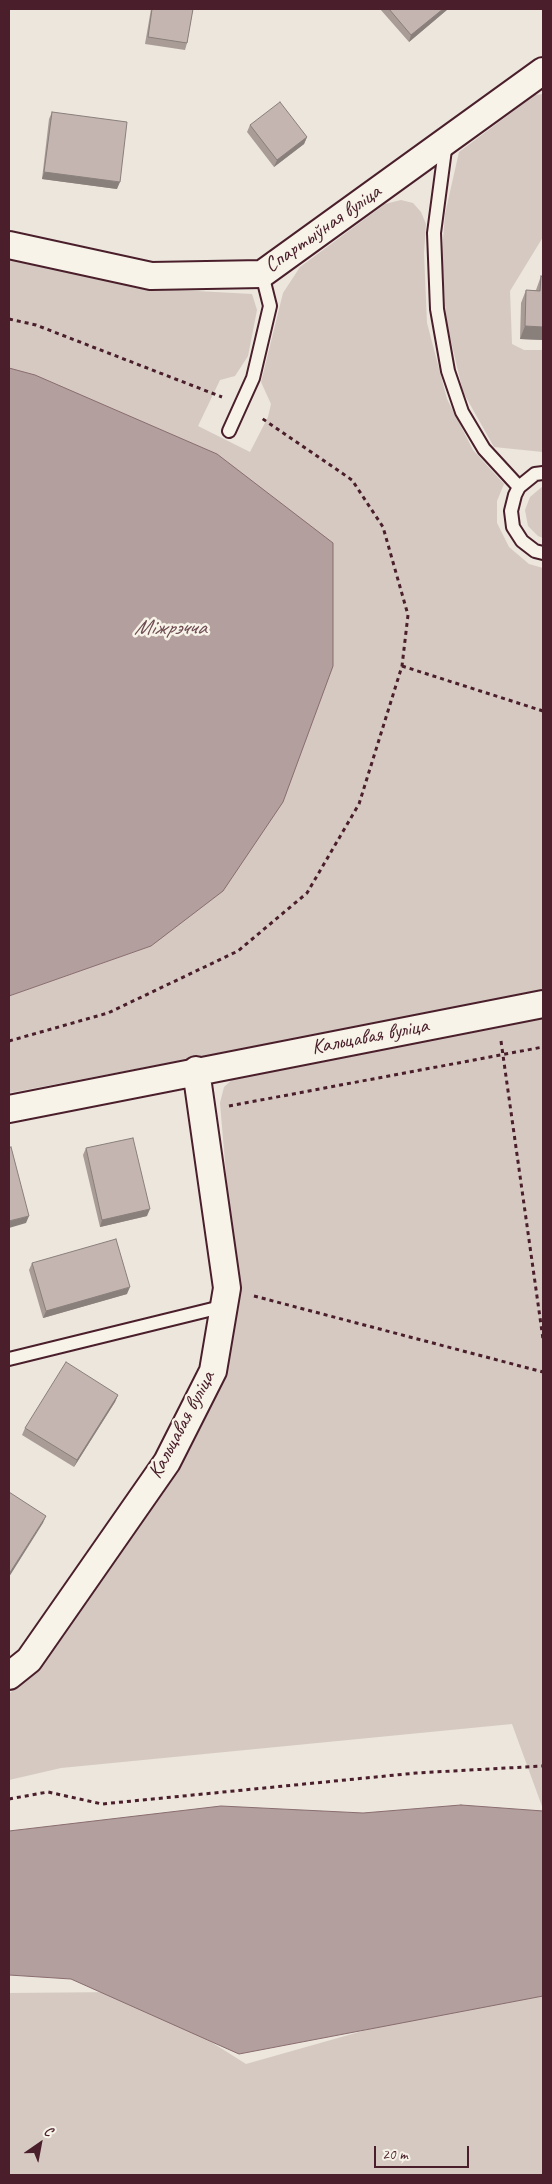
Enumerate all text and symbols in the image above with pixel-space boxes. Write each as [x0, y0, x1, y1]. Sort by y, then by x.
street label: Спартыўная вуліца [260, 180, 386, 278]
water label: Міжрэчча [134, 615, 206, 641]
street label: Кальцавая вуліца [310, 1013, 430, 1061]
street label: Кальцавая вуліца [143, 1367, 221, 1483]
north arrow [15, 2119, 65, 2169]
text: С [41, 2122, 56, 2140]
scale bar [377, 2136, 472, 2168]
text: 20 m [382, 2145, 408, 2164]

